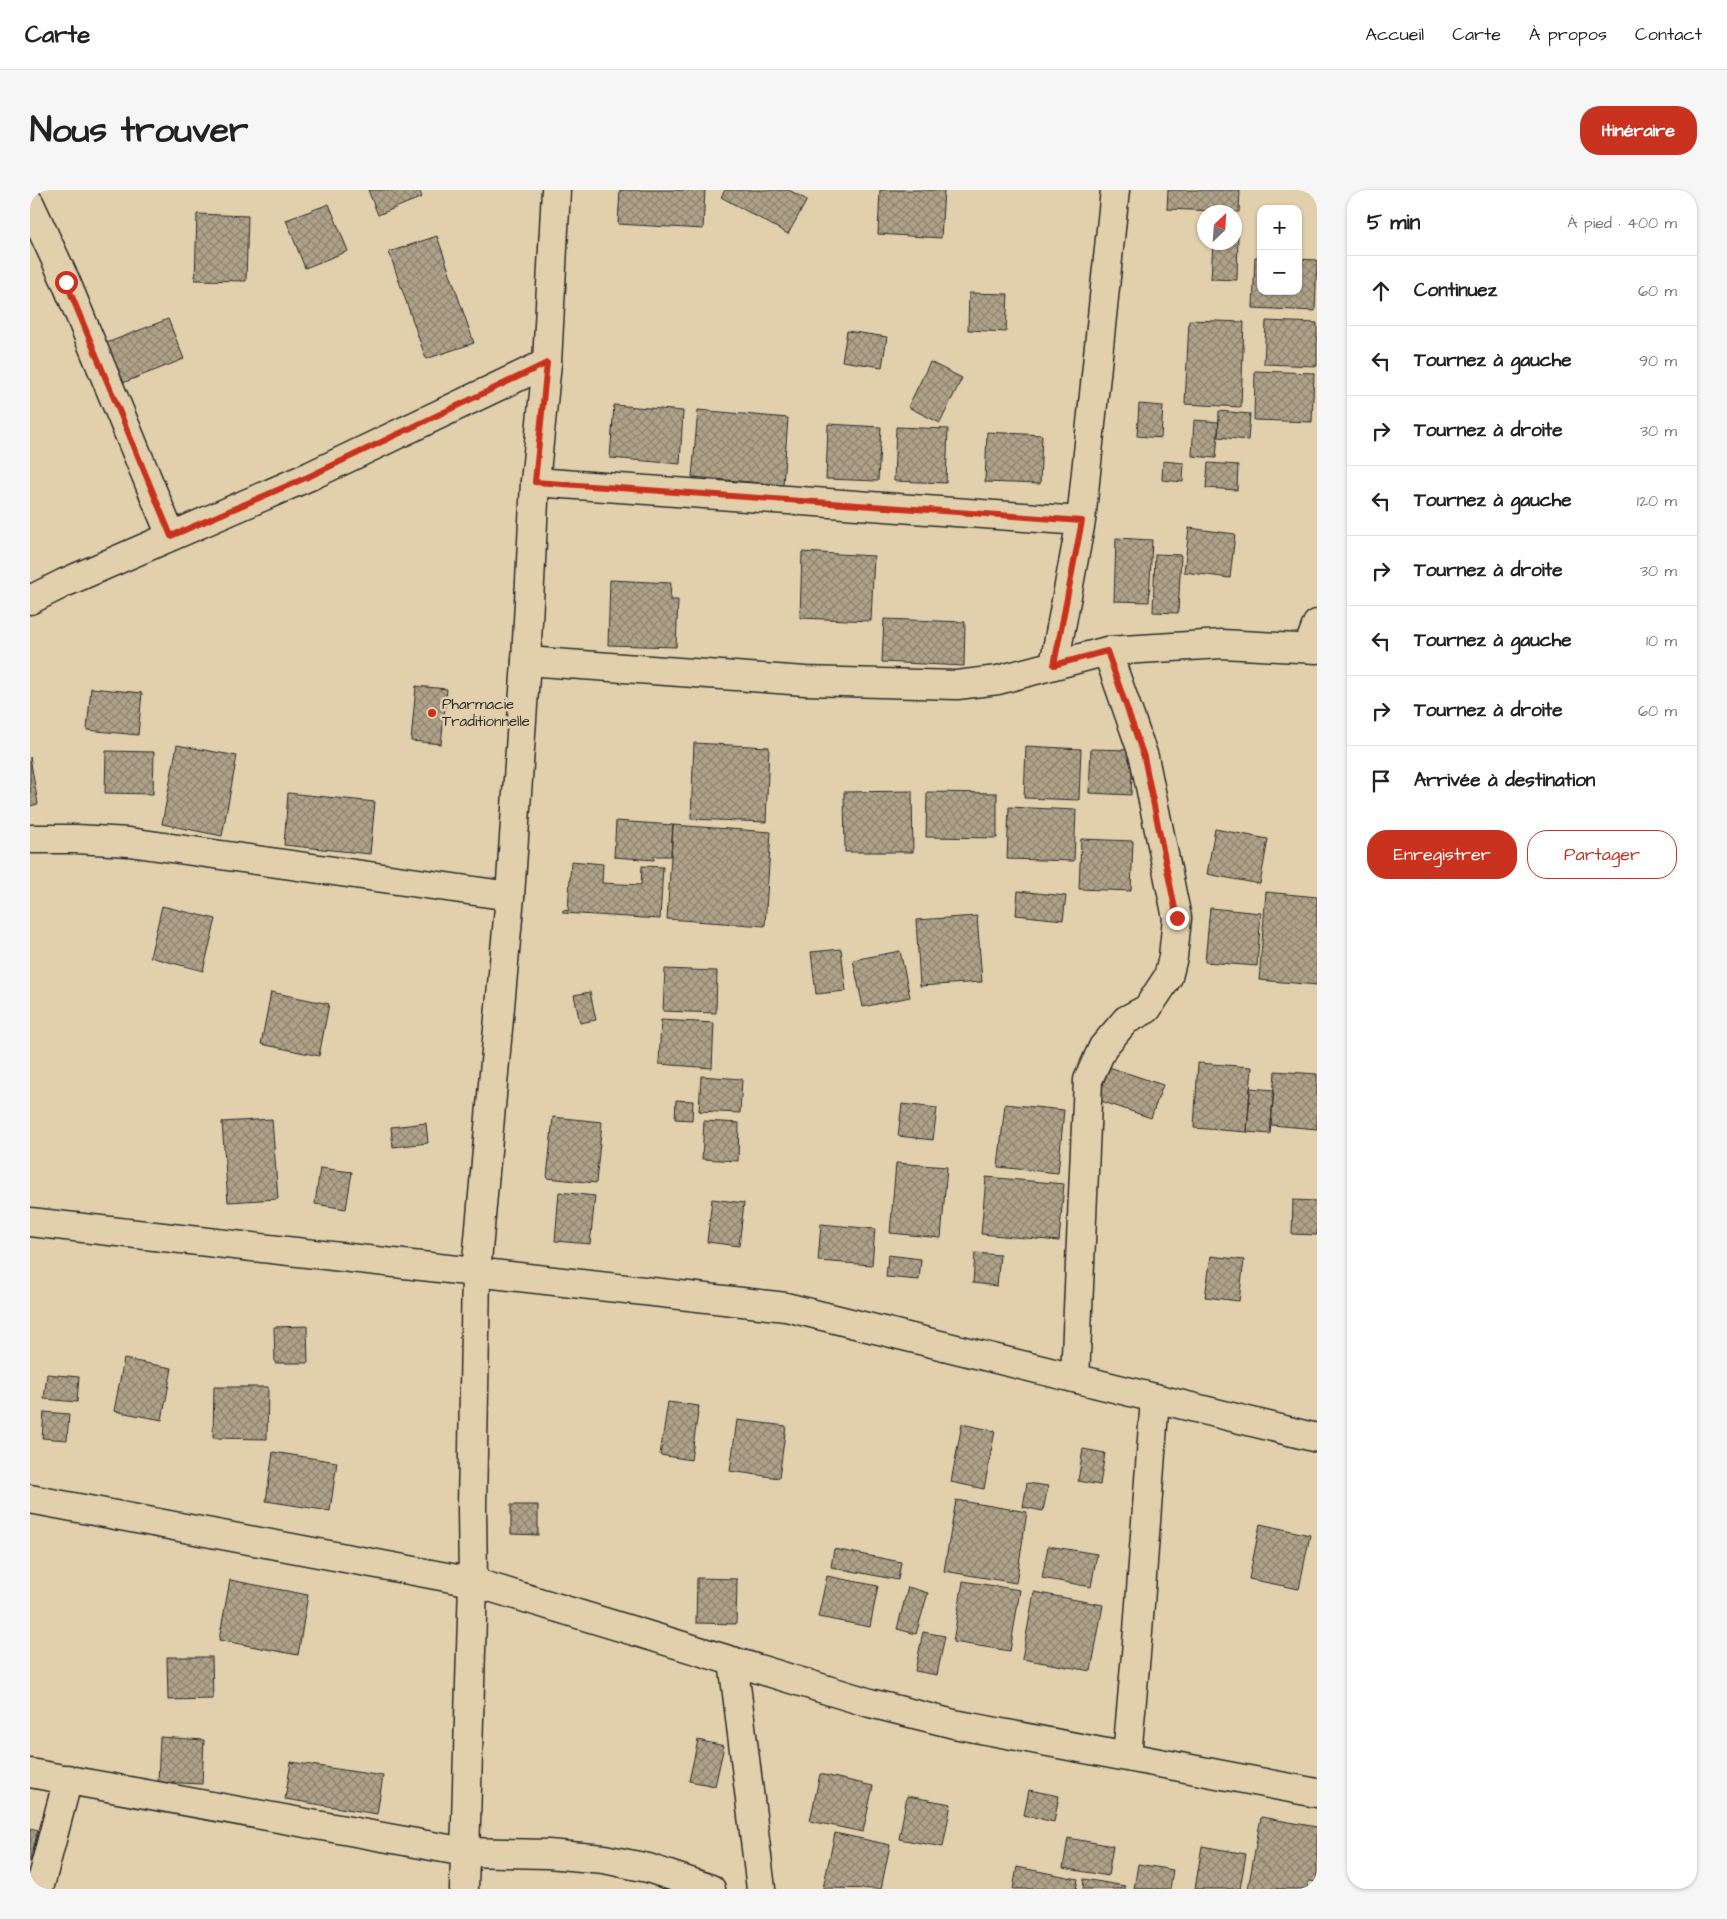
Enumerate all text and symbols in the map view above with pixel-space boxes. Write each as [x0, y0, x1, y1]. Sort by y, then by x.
text: Carte [25, 18, 90, 52]
text: Accueil [1365, 22, 1424, 47]
text: Carte [1452, 22, 1501, 47]
text: À propos [1529, 22, 1607, 47]
text: Contact [1635, 22, 1702, 47]
text: Nous trouver [30, 106, 248, 155]
button: Itinéraire [1580, 106, 1697, 155]
north arrow [1197, 205, 1242, 250]
map controls [1257, 205, 1302, 295]
button: + [1257, 205, 1302, 250]
text: 5 min [1367, 208, 1420, 237]
text: À pied · 400 m [1567, 212, 1677, 234]
button: − [1257, 250, 1302, 295]
route start [55, 271, 78, 294]
icon: ahead [1367, 277, 1395, 305]
text: Continuez [1414, 277, 1497, 304]
text: 60 m [1638, 280, 1677, 302]
icon: left [1367, 347, 1395, 375]
text: Tournez à gauche [1414, 347, 1572, 374]
text: 90 m [1639, 350, 1677, 372]
icon: right [1367, 417, 1395, 445]
text: Tournez à droite [1414, 417, 1562, 444]
text: 30 m [1640, 420, 1677, 442]
icon: left [1367, 487, 1395, 515]
text: Tournez à gauche [1414, 487, 1572, 514]
text: 120 m [1637, 490, 1677, 512]
icon: right [1367, 557, 1395, 585]
text: Tournez à droite [1414, 557, 1562, 584]
text: 30 m [1640, 560, 1677, 582]
icon: left [1367, 627, 1395, 655]
text: Tournez à gauche [1414, 627, 1572, 654]
text: 10 m [1646, 630, 1677, 652]
place label: Pharmacie Traditionnelle [442, 694, 530, 732]
icon: right [1367, 697, 1395, 725]
text: Tournez à droite [1414, 697, 1562, 724]
text: 60 m [1638, 700, 1677, 722]
marker: Pharmacie Traditionnelle [426, 707, 438, 719]
icon: arrive [1367, 767, 1395, 795]
text: Arrivée à destination [1414, 767, 1595, 794]
button: Enregistrer [1367, 830, 1517, 879]
button: Partager [1527, 830, 1677, 879]
route end [1166, 907, 1189, 930]

